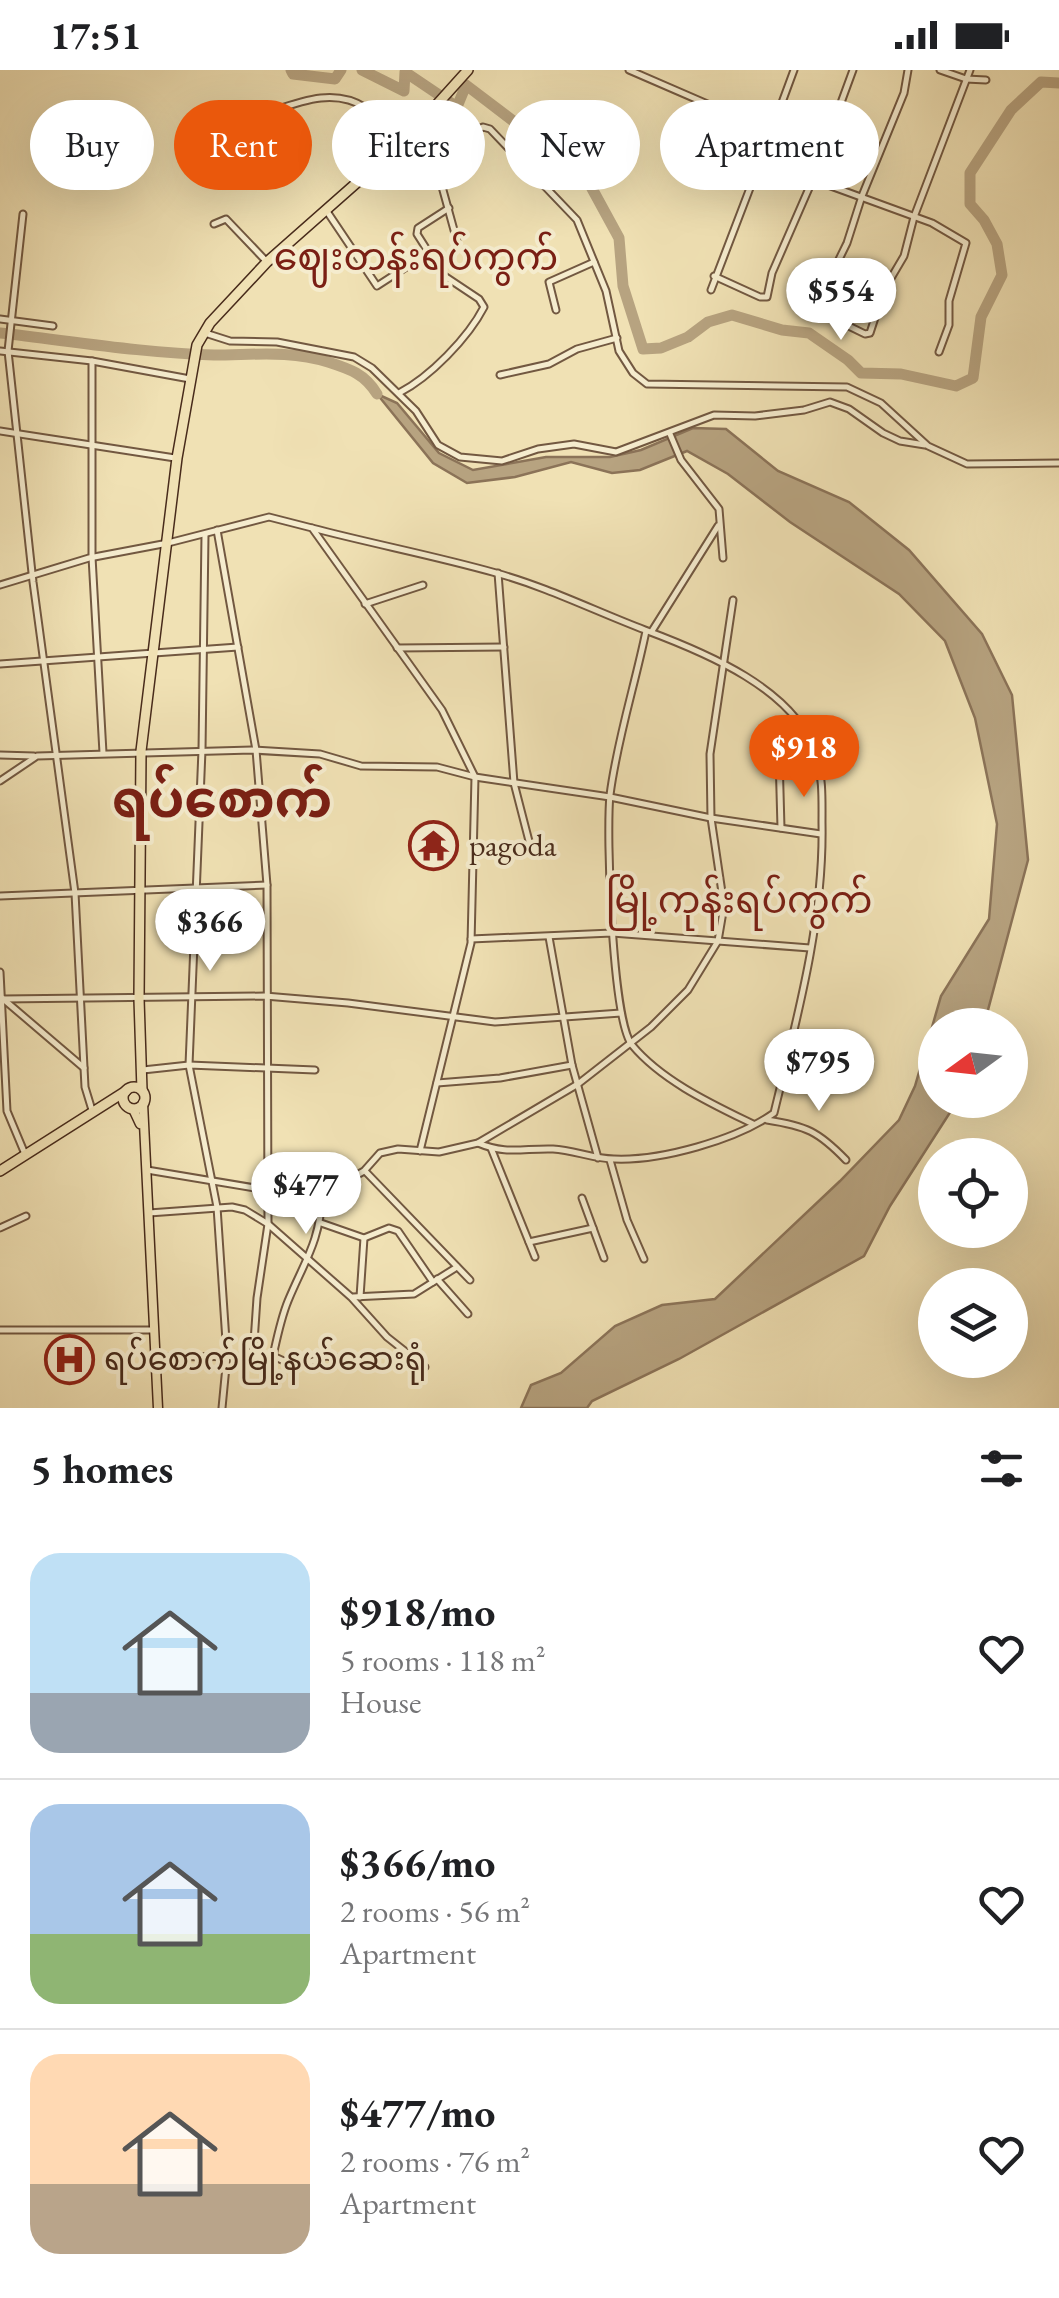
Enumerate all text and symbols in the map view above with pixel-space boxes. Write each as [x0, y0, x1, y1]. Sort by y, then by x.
text: 17:51 [50, 11, 141, 60]
chip: Buy [30, 100, 154, 190]
chip: Rent [174, 100, 312, 190]
chip: Filters [332, 100, 485, 190]
chip: New [505, 100, 640, 190]
chip: Apartment [660, 100, 879, 190]
district label: ဈေးတန်းရပ်ကွက် [274, 231, 558, 288]
pin: $554 [782, 258, 900, 343]
text: $554 [808, 269, 874, 311]
pin: $918 [745, 715, 863, 800]
text: $918 [771, 726, 837, 768]
district label: ရပ်စောက် [112, 764, 332, 841]
temple icon: pagoda [408, 819, 460, 871]
place label: pagoda [469, 824, 557, 866]
district label: မြို့ကုန်းရပ်ကွက် [605, 874, 873, 931]
pin: $366 [151, 889, 269, 974]
text: $366 [177, 900, 243, 942]
north arrow [918, 1008, 1028, 1118]
map controls [918, 1008, 1028, 1378]
pin: $795 [760, 1029, 878, 1114]
text: $795 [786, 1040, 852, 1082]
button: locate [918, 1138, 1028, 1248]
pin: $477 [247, 1152, 365, 1237]
text: $477 [273, 1163, 339, 1205]
button: layers [918, 1268, 1028, 1378]
hospital icon: ရပ်စောက်မြို့နယ်ဆေးရုံ [43, 1333, 95, 1385]
place label: ရပ်စောက်မြို့နယ်ဆေးရုံ [104, 1336, 426, 1385]
text: 5 homes [30, 1441, 173, 1496]
icon: filters [974, 1441, 1029, 1496]
text: $918/mo [340, 1584, 496, 1639]
icon: home [110, 1593, 230, 1713]
icon: heart [974, 1626, 1029, 1681]
text: 5 rooms · 118 m² [340, 1639, 546, 1681]
text: House [340, 1681, 421, 1723]
text: $366/mo [340, 1835, 496, 1890]
icon: home [110, 1844, 230, 1964]
icon: heart [974, 1877, 1029, 1932]
text: 2 rooms · 56 m² [340, 1890, 530, 1932]
text: Apartment [340, 1932, 476, 1974]
text: $477/mo [340, 2085, 496, 2140]
icon: home [110, 2094, 230, 2214]
icon: heart [974, 2127, 1029, 2182]
text: 2 rooms · 76 m² [340, 2140, 530, 2182]
text: Apartment [340, 2182, 476, 2224]

